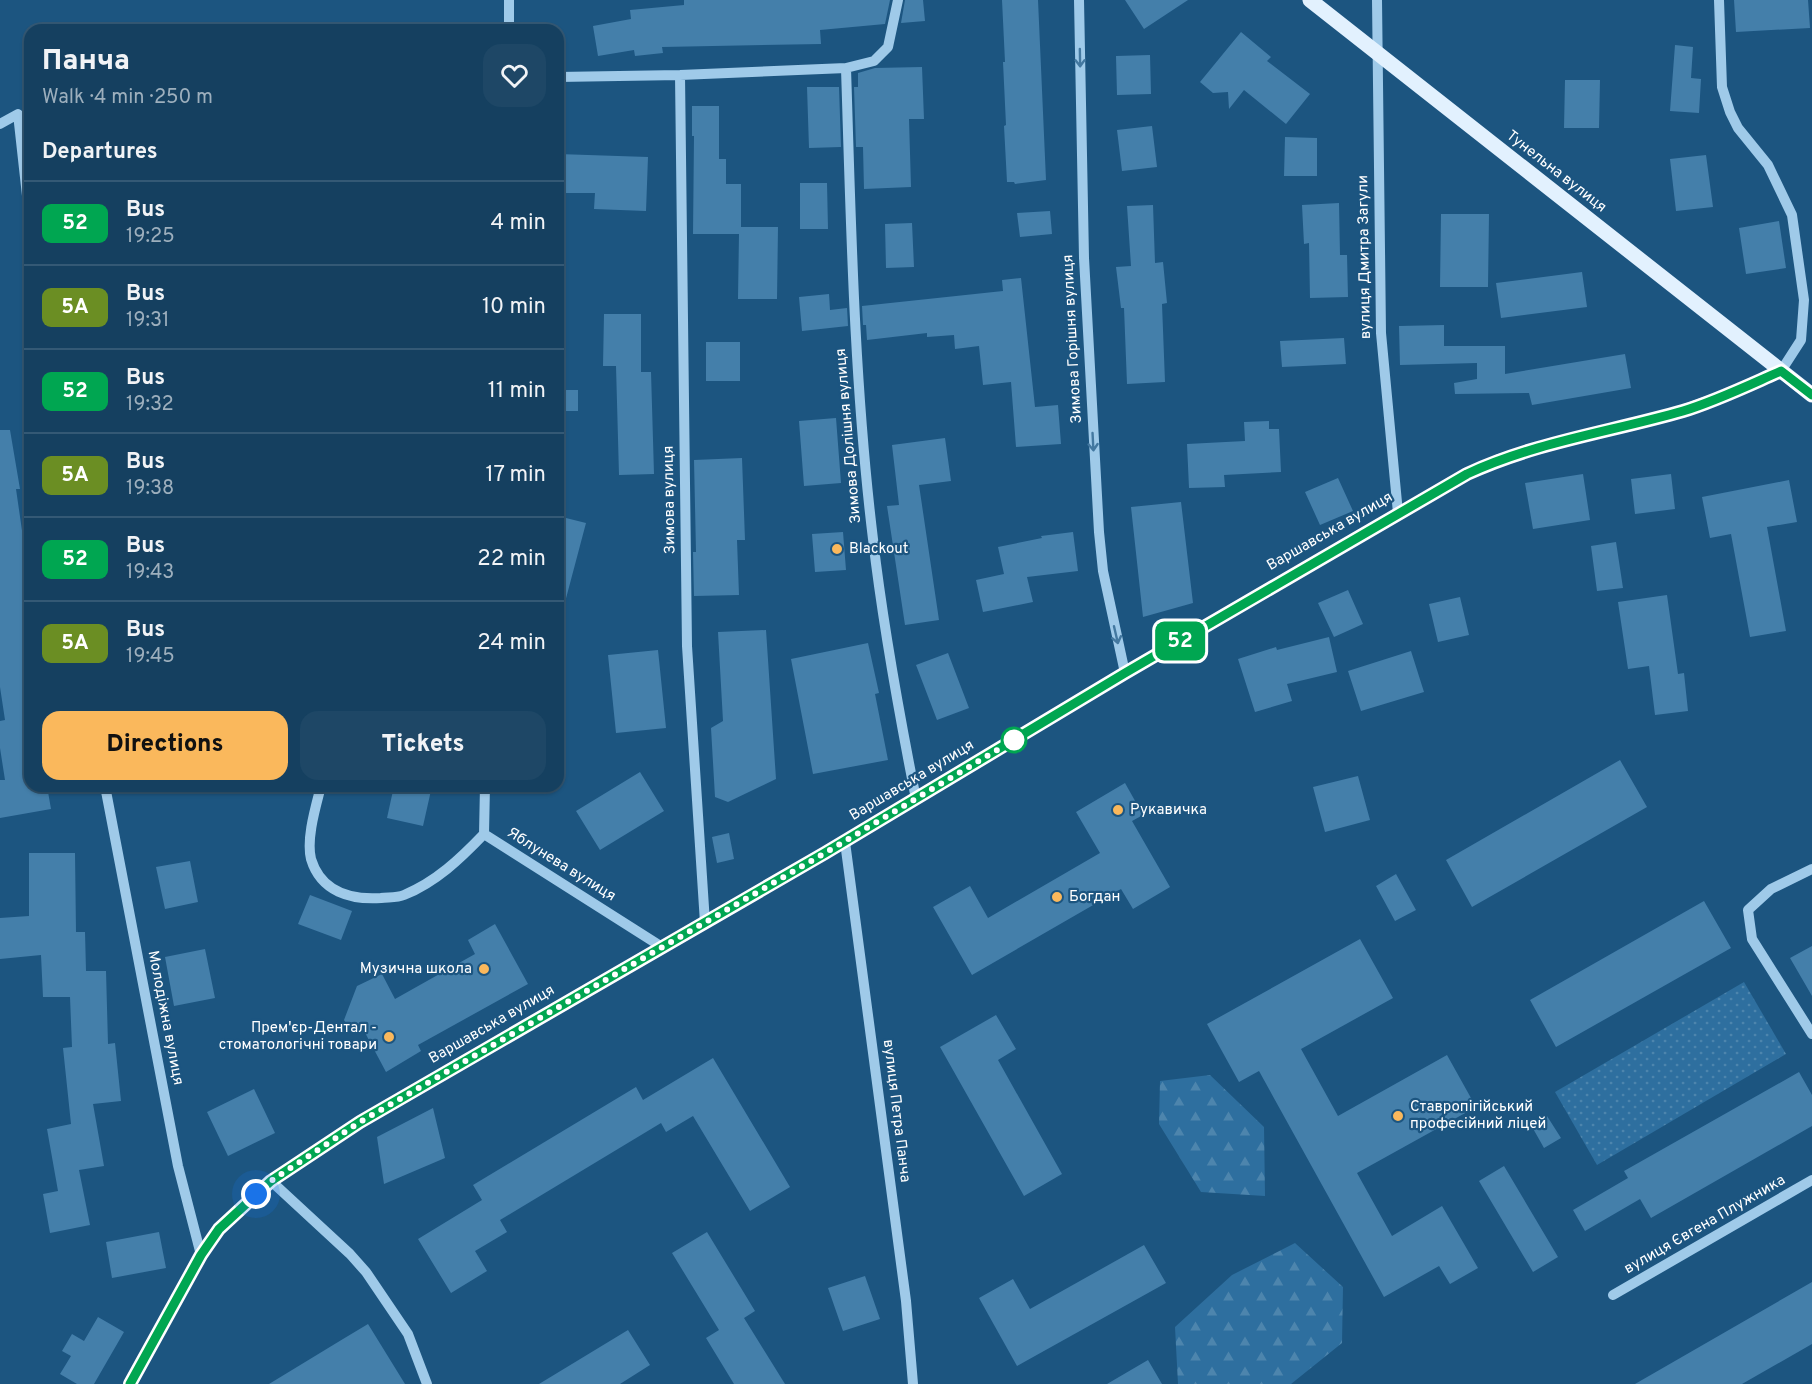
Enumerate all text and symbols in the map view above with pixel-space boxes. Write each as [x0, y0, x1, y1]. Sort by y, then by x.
text: Панча [42, 44, 130, 80]
button: heart [483, 44, 546, 107]
one-way arrow [1074, 48, 1086, 68]
text: Walk · 4 min · 250 m [42, 85, 213, 111]
street label: Тунельна вулиця [1502, 127, 1610, 217]
text: Departures [42, 139, 158, 166]
street label: вулиця Дмитра Загули [1354, 175, 1376, 339]
text: Bus [126, 197, 165, 224]
text: 52 [62, 210, 88, 237]
text: 4 min [491, 210, 546, 237]
text: 19:25 [126, 224, 175, 250]
street label: Зимова Горішня вулиця [1059, 254, 1087, 424]
text: Bus [126, 281, 165, 308]
text: 5А [61, 294, 89, 321]
text: 10 min [482, 294, 546, 321]
text: 19:31 [126, 308, 169, 334]
street label: Зимова Долішня вулиця [832, 348, 866, 524]
text: Bus [126, 365, 165, 392]
text: 52 [62, 378, 88, 405]
text: 11 min [488, 378, 546, 405]
text: 19:32 [126, 392, 174, 418]
one-way arrow [1088, 432, 1099, 452]
street label: Зимова вулиця [660, 446, 680, 554]
text: Bus [126, 449, 165, 476]
text: 5А [61, 462, 89, 489]
text: 17 min [486, 462, 546, 489]
text: 19:38 [126, 476, 174, 502]
street label: Варшавська вулиця [1264, 488, 1396, 576]
text: Bus [126, 533, 165, 560]
place label: Blackout [849, 540, 908, 559]
marker: Blackout [830, 542, 844, 556]
text: 52 [62, 546, 88, 573]
text: 22 min [477, 546, 546, 573]
text: 19:43 [126, 560, 174, 586]
text: Bus [126, 617, 165, 644]
line badge: 52 [1153, 622, 1207, 660]
one-way arrow [1111, 625, 1122, 645]
text: 52 [1167, 628, 1193, 655]
text: 5А [61, 630, 89, 657]
text: 24 min [477, 630, 546, 657]
text: 19:45 [126, 644, 175, 670]
button: Directions [42, 711, 288, 780]
button: Tickets [300, 711, 546, 780]
unlabelled marker [1001, 727, 1027, 753]
street label: Варшавська вулиця [846, 736, 978, 826]
place label: Рукавичка [1130, 801, 1207, 820]
marker: Рукавичка [1111, 803, 1125, 817]
street label: Яблунева вулиця [503, 824, 619, 906]
place label: Богдан [1069, 888, 1121, 907]
marker: Богдан [1050, 890, 1064, 904]
street label: Молодіжна вулиця [143, 949, 187, 1087]
place label: Музична школа [360, 960, 472, 979]
marker: Музична школа [477, 962, 491, 976]
street label: Варшавська вулиця [426, 981, 558, 1069]
place label: Прем'єр-Дентал - стоматологічні товари [219, 1019, 377, 1055]
marker: Прем'єр-Дентал - стоматологічні товари [382, 1030, 396, 1044]
street label: вулиця Петра Панча [878, 1038, 914, 1184]
place label: Ставропігійський професійний ліцей [1410, 1098, 1546, 1134]
marker: Ставропігійський професійний ліцей [1391, 1109, 1405, 1123]
street label: вулиця Євгена Плужника [1621, 1171, 1789, 1279]
your location [241, 1179, 271, 1209]

